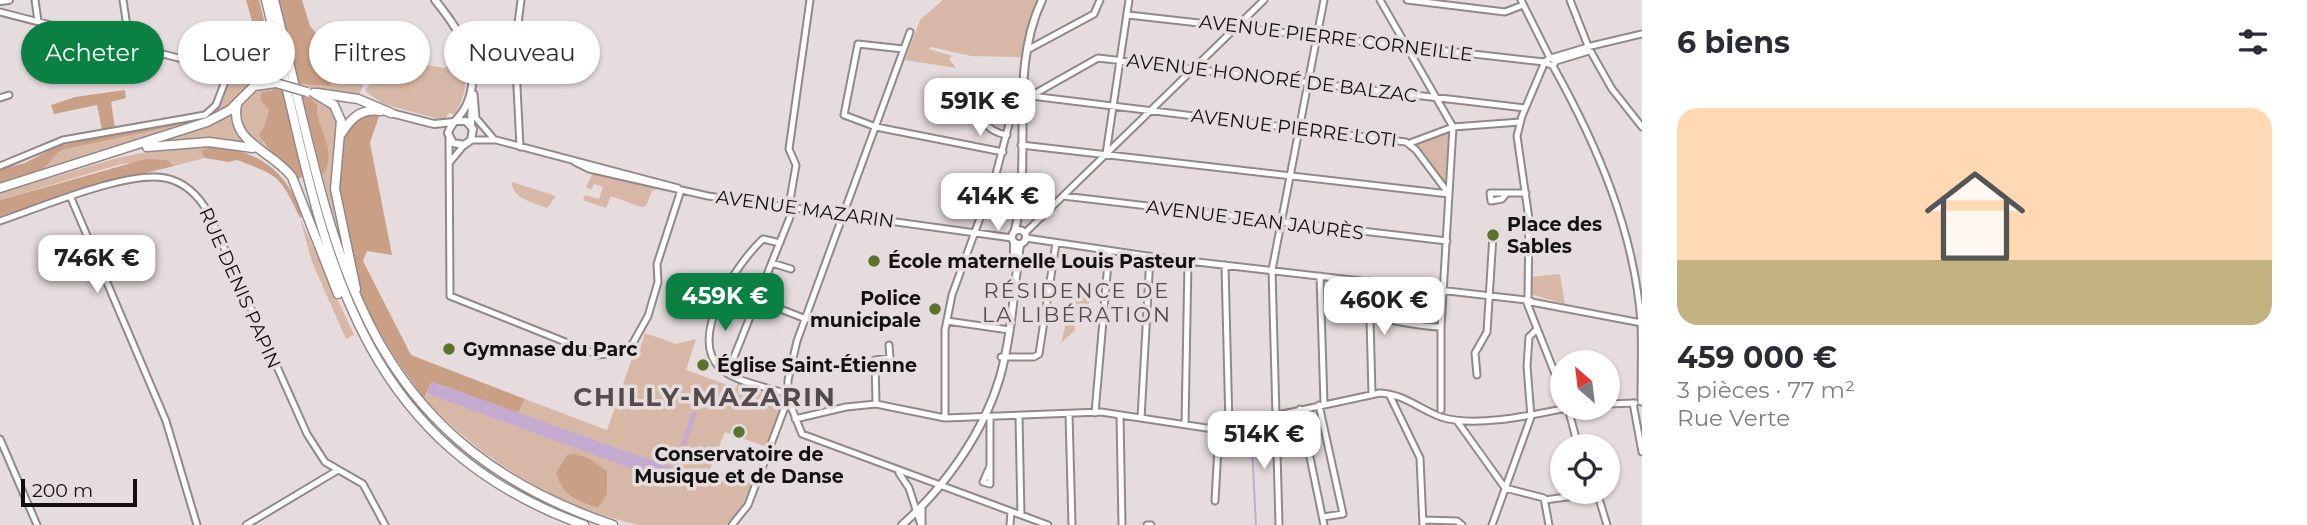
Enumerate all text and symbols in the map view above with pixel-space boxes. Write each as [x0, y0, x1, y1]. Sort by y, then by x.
street label: AVENUE PIERRE CORNEILLE [1198, 10, 1474, 66]
chip: Acheter [21, 21, 164, 84]
chip: Louer [178, 21, 295, 84]
chip: Filtres [309, 21, 430, 84]
chip: Nouveau [444, 21, 600, 84]
icon: filters [2234, 23, 2272, 61]
text: 6 biens [1677, 24, 1790, 61]
street label: AVENUE HONORÉ DE BALZAC [1125, 49, 1419, 107]
pin: 591K € [923, 78, 1037, 138]
text: 591K € [940, 87, 1020, 115]
street label: AVENUE PIERRE LOTI [1190, 104, 1398, 152]
icon: home [1912, 153, 2038, 279]
pin: 414K € [941, 174, 1055, 233]
text: 414K € [957, 182, 1039, 210]
street label: AVENUE MAZARIN [715, 185, 895, 233]
street label: AVENUE JEAN JAURÈS [1145, 195, 1365, 245]
street label: RUE DENIS PAPIN [194, 204, 286, 372]
place label: Place des Sables [1507, 213, 1602, 258]
marker: Place des Sables [1485, 227, 1501, 243]
pin: 746K € [40, 236, 154, 295]
text: 746K € [54, 244, 140, 272]
place label: École maternelle Louis Pasteur [888, 250, 1196, 273]
marker: École maternelle Louis Pasteur [866, 253, 882, 269]
pin: 459K € [668, 274, 782, 333]
district label: RÉSIDENCE DE LA LIBÉRATION [982, 278, 1172, 327]
pin: 460K € [1327, 278, 1441, 337]
text: 459K € [682, 282, 768, 310]
text: 460K € [1340, 286, 1428, 314]
place label: Police municipale [810, 287, 921, 332]
marker: Police municipale [927, 301, 943, 317]
place label: Gymnase du Parc [463, 338, 637, 361]
text: 459 000 € [1677, 339, 1837, 376]
marker: Gymnase du Parc [441, 341, 457, 357]
north arrow [1550, 350, 1620, 420]
map controls [1550, 350, 1620, 504]
place label: Église Saint-Étienne [717, 354, 917, 377]
marker: Église Saint-Étienne [695, 357, 711, 373]
text: 3 pièces · 77 m² [1677, 376, 1855, 404]
district label: CHILLY-MAZARIN [573, 381, 837, 413]
text: Rue Verte [1677, 404, 1790, 432]
pin: 514K € [1207, 412, 1321, 471]
text: 514K € [1224, 420, 1304, 448]
marker: Conservatoire de Musique et de Danse [731, 424, 747, 440]
button: locate [1550, 434, 1620, 504]
place label: Conservatoire de Musique et de Danse [634, 443, 844, 488]
scale bar [21, 476, 136, 508]
text: 200 m [32, 479, 93, 502]

